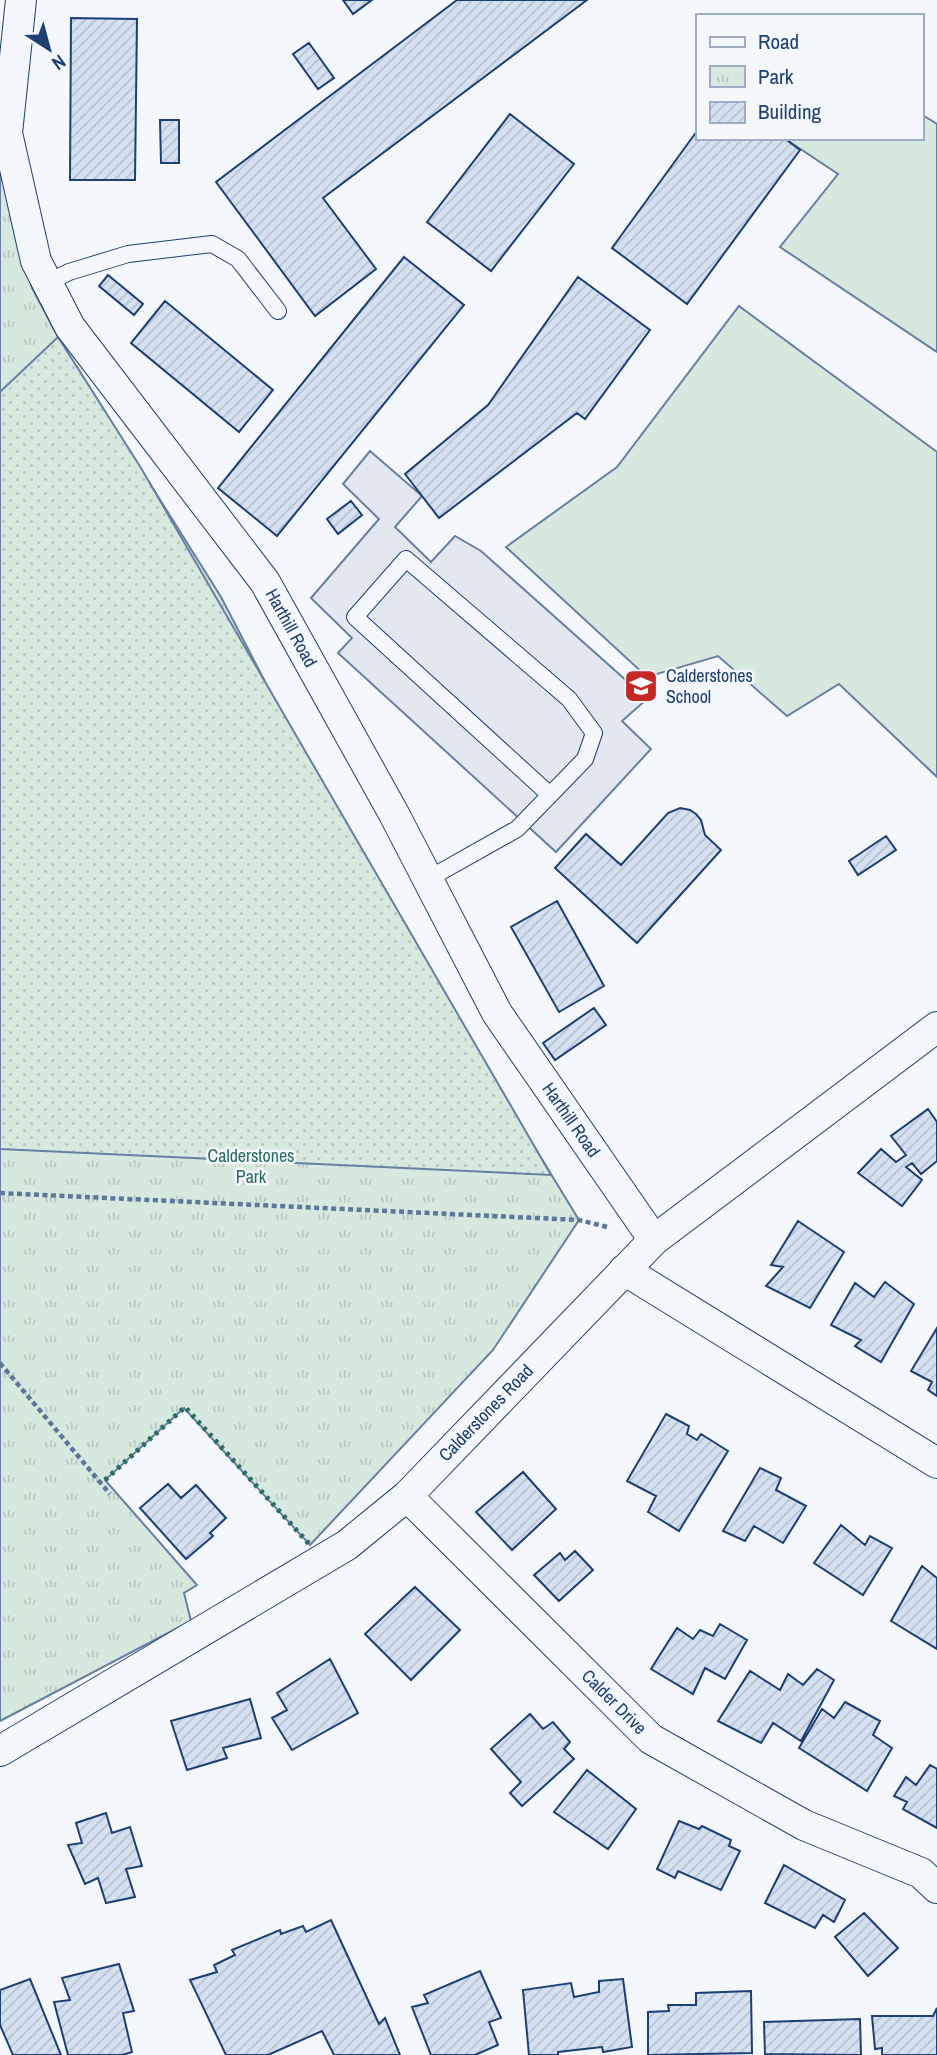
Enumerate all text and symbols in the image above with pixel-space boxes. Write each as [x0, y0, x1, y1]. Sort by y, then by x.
north arrow [14, 14, 84, 84]
legend [696, 14, 923, 140]
text: Road [758, 27, 799, 56]
text: N [47, 49, 71, 77]
text: Park [758, 62, 794, 91]
text: Building [758, 97, 822, 126]
street label: Harthill Road [260, 584, 323, 671]
place label: Calderstones School [666, 663, 753, 709]
school or university icon: Calderstones School [622, 667, 660, 705]
street label: Harthill Road [536, 1077, 606, 1162]
park label: Calderstones Park [208, 1143, 294, 1189]
street label: Calderstones Road [433, 1359, 539, 1467]
street label: Calder Drive [576, 1664, 652, 1740]

